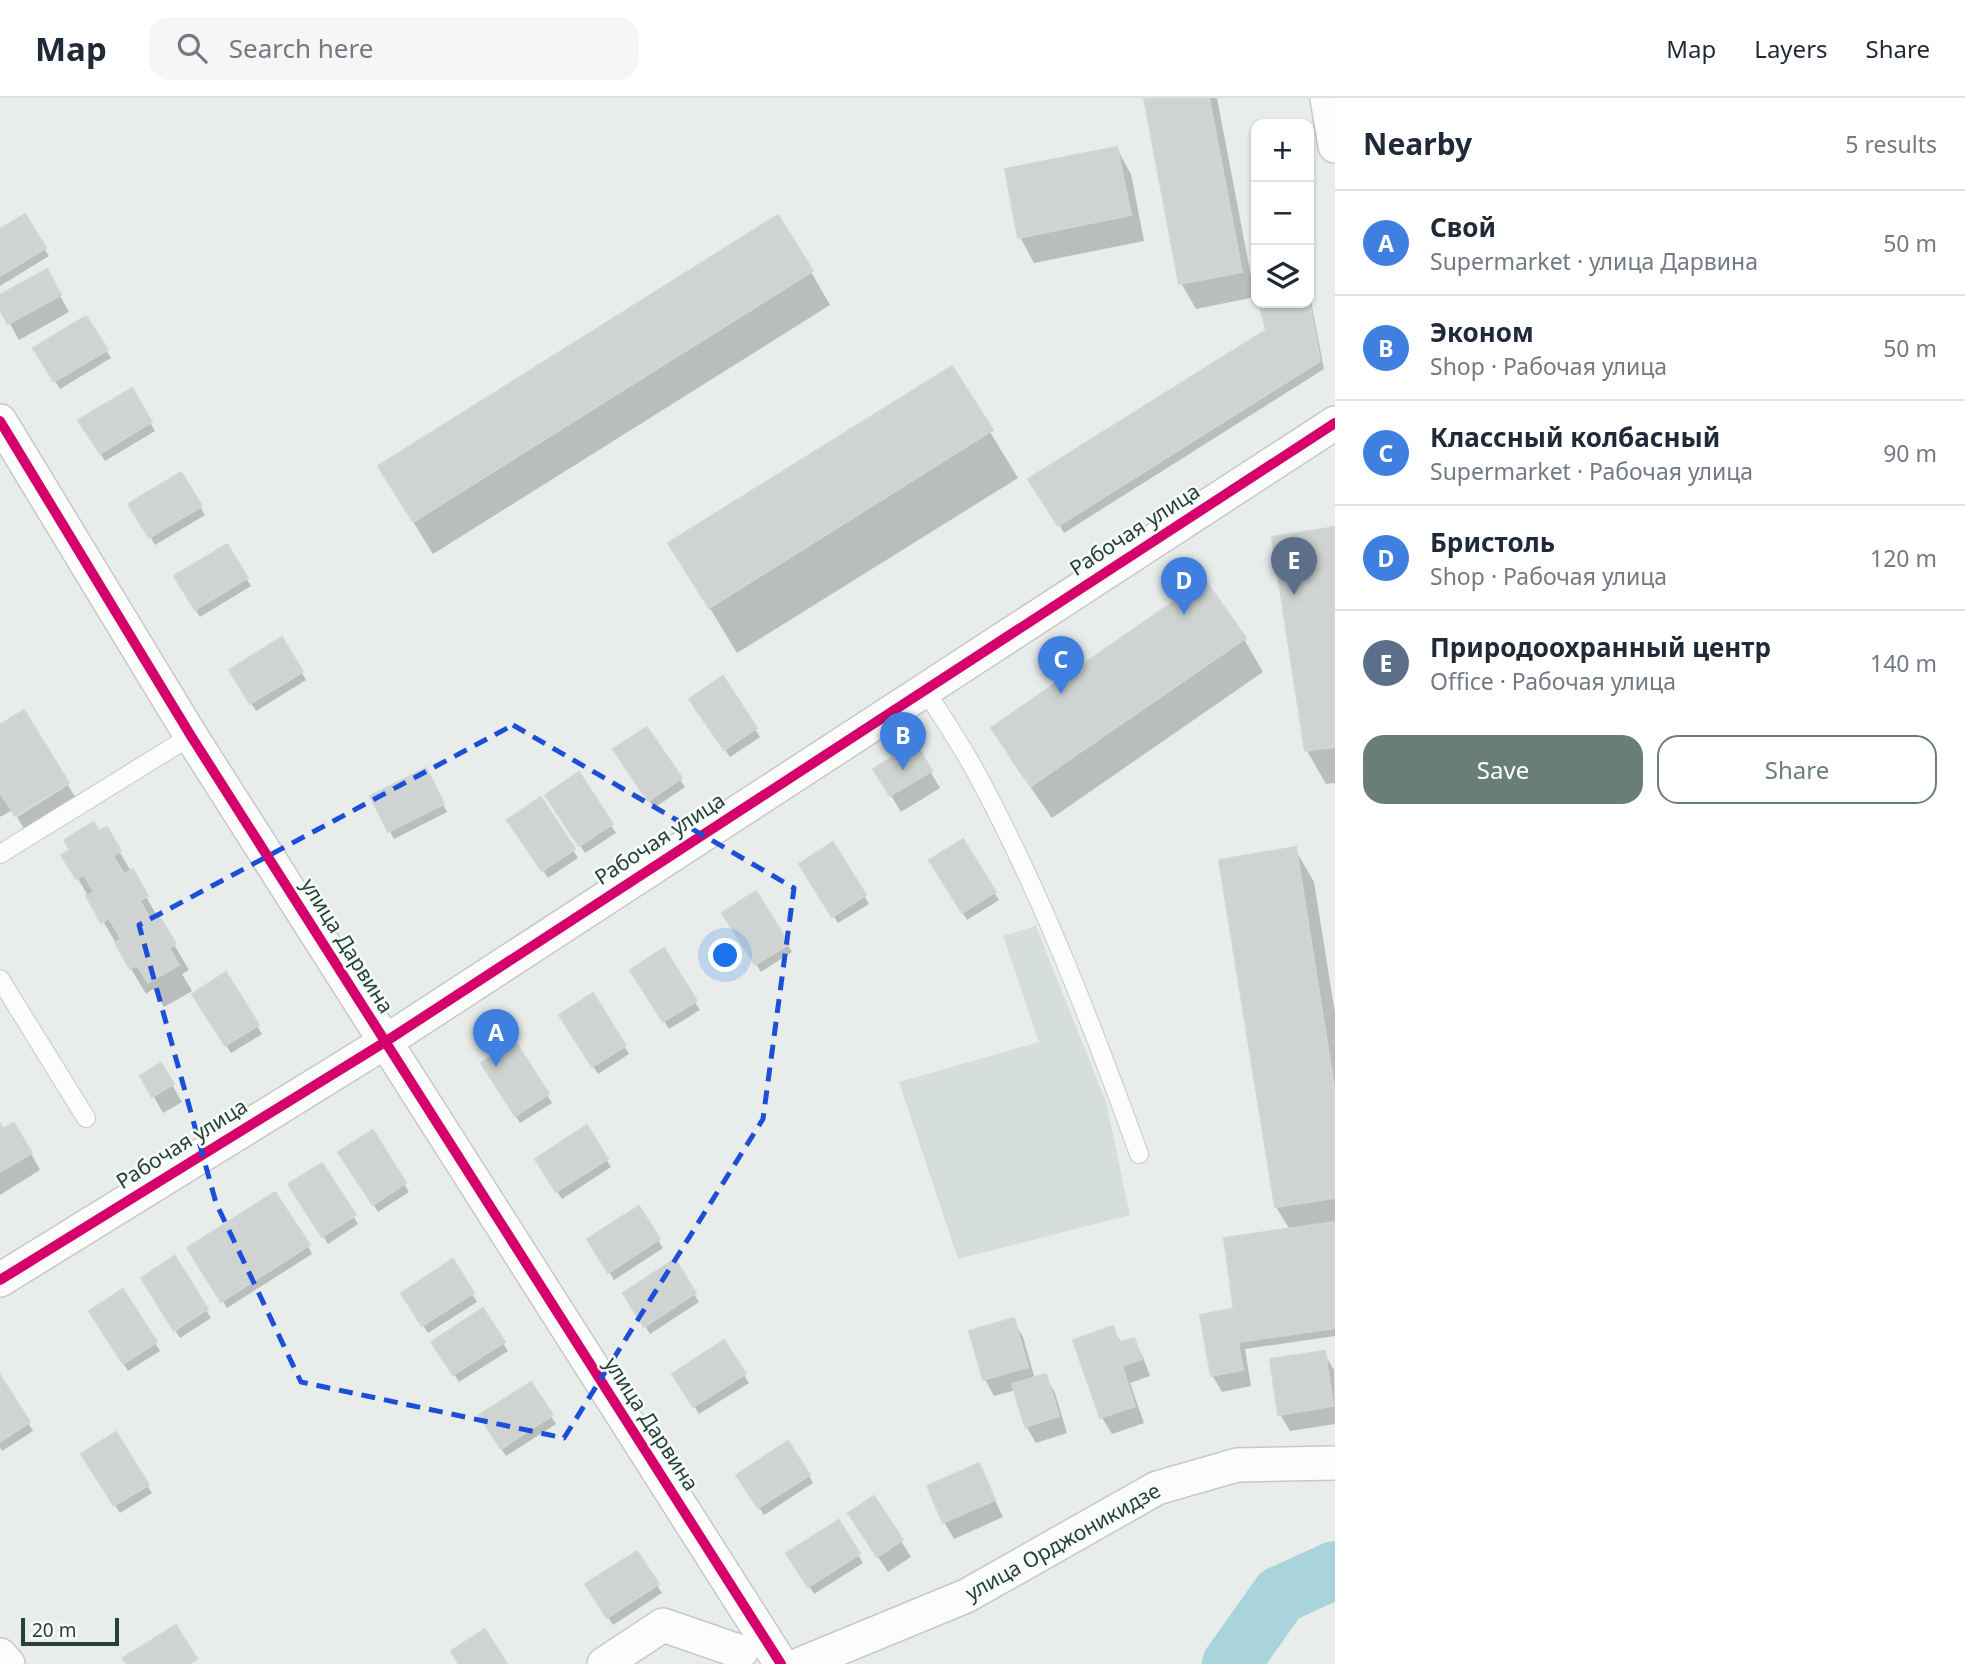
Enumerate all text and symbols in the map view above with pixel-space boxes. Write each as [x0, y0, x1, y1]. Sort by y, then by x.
search box [149, 17, 639, 80]
text: Map [35, 26, 107, 71]
icon: search [173, 29, 211, 67]
text: Search here [229, 30, 373, 66]
text: Map [1666, 32, 1716, 65]
text: Layers [1754, 32, 1828, 65]
text: Share [1866, 32, 1930, 65]
map controls [1251, 119, 1314, 308]
button: + [1251, 119, 1314, 182]
text: Nearby [1363, 123, 1472, 164]
text: 5 results [1845, 128, 1937, 160]
button: − [1251, 182, 1314, 245]
text: Свой [1430, 209, 1496, 245]
text: A [1378, 227, 1394, 259]
text: 50 m [1883, 227, 1937, 259]
button: layers [1251, 245, 1314, 308]
text: Supermarket · улица Дарвина [1430, 245, 1758, 277]
text: Эконом [1430, 314, 1534, 350]
text: B [1378, 332, 1394, 364]
text: 50 m [1883, 332, 1937, 364]
text: Shop · Рабочая улица [1430, 350, 1667, 382]
text: Классный колбасный [1430, 419, 1720, 455]
text: C [1379, 437, 1393, 469]
text: 90 m [1883, 437, 1937, 469]
text: Supermarket · Рабочая улица [1430, 455, 1753, 487]
street label: Рабочая улица [1064, 477, 1205, 582]
text: Бристоль [1430, 524, 1555, 560]
pin: E [1271, 537, 1317, 595]
text: D [1378, 542, 1394, 574]
text: 120 m [1870, 542, 1937, 574]
pin: D [1161, 557, 1207, 615]
text: Shop · Рабочая улица [1430, 560, 1667, 592]
text: Природоохранный центр [1430, 629, 1771, 665]
pin: C [1038, 636, 1084, 694]
text: E [1380, 647, 1392, 679]
text: 140 m [1870, 647, 1937, 679]
text: Office · Рабочая улица [1430, 665, 1676, 697]
pin: B [880, 712, 926, 770]
button: Save [1363, 735, 1643, 804]
button: Share [1657, 735, 1937, 804]
street label: Рабочая улица [589, 786, 730, 891]
street label: улица Дарвина [295, 873, 401, 1018]
your location [708, 938, 742, 972]
pin: A [473, 1009, 519, 1067]
street label: Рабочая улица [111, 1092, 252, 1195]
street label: улица Дарвина [598, 1351, 706, 1496]
street label: улица Орджоникидзе [960, 1476, 1165, 1606]
scale bar [21, 1615, 119, 1647]
text: 20 m [32, 1617, 76, 1643]

